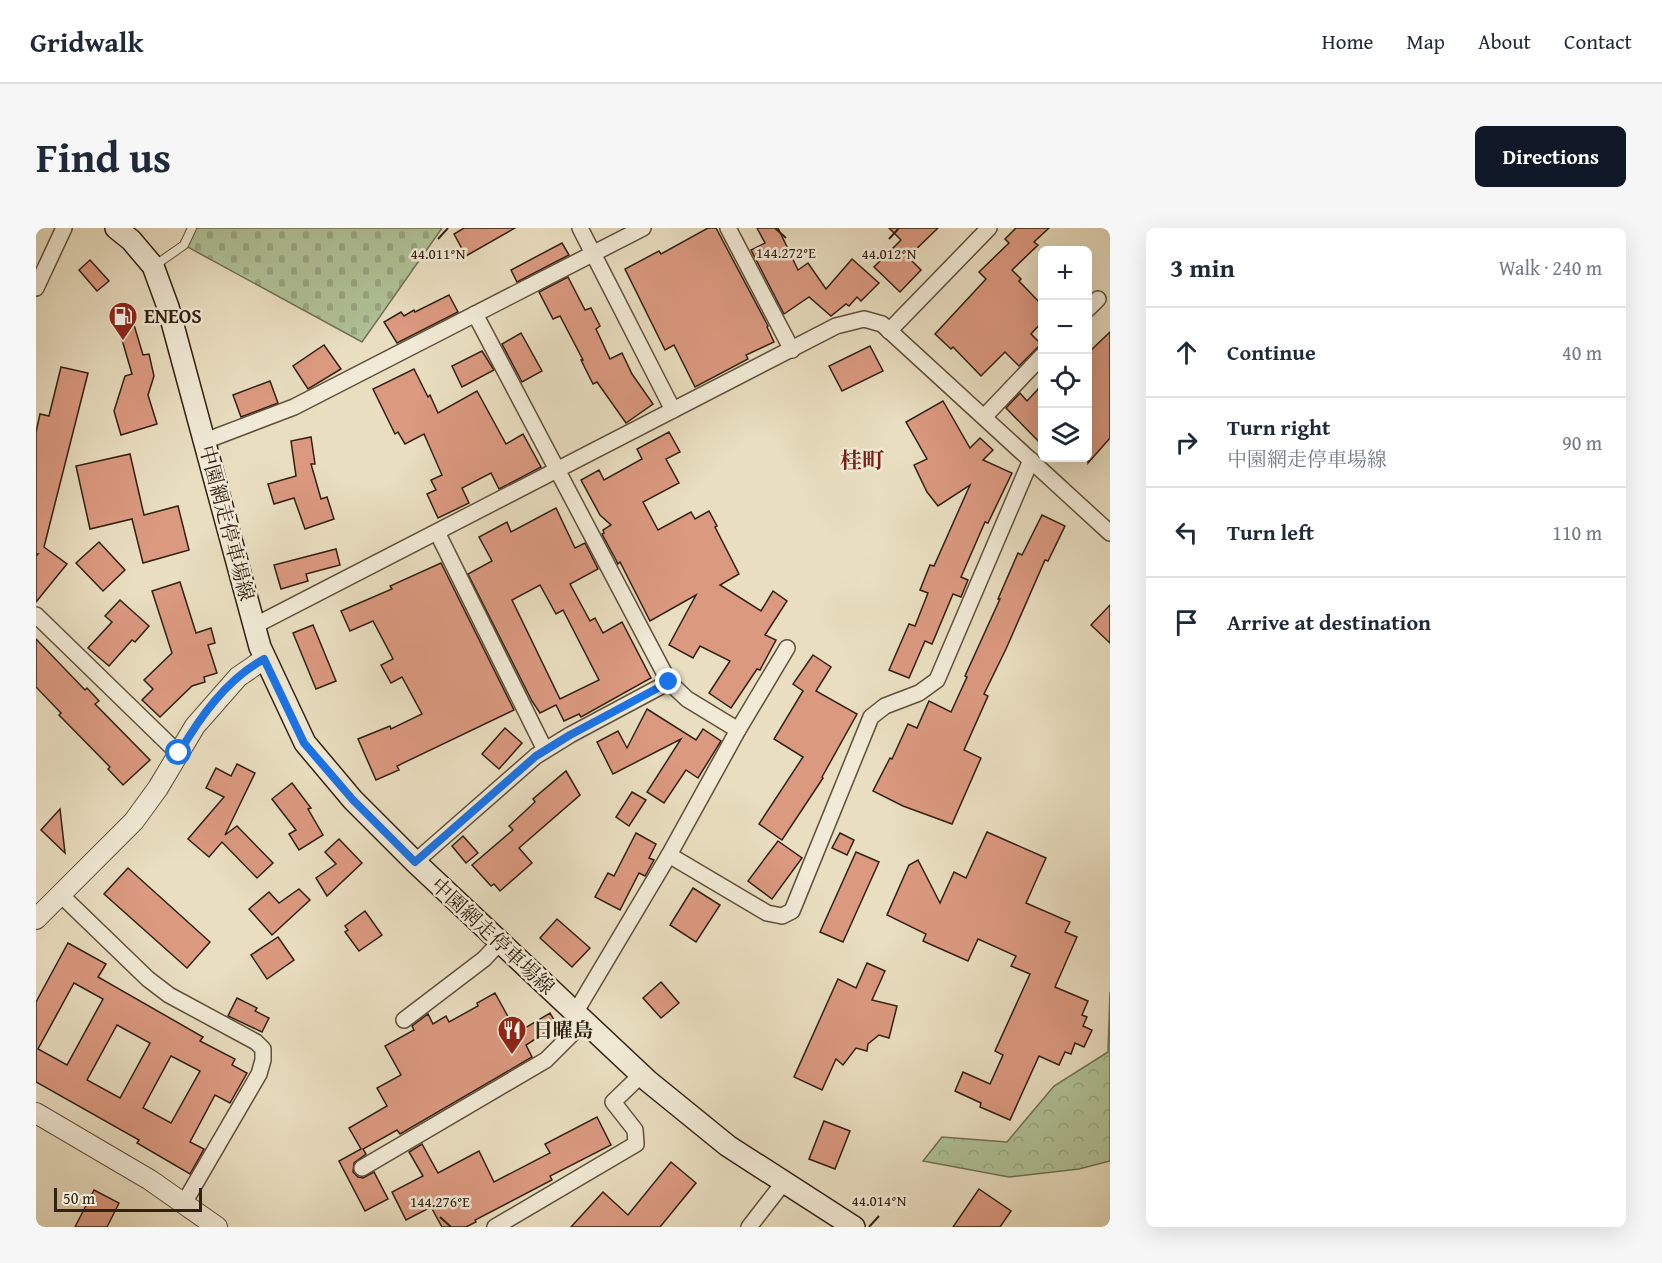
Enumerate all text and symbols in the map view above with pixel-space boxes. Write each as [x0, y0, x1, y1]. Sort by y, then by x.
text: Gridwalk [30, 21, 143, 62]
text: Home [1322, 26, 1373, 57]
text: Map [1406, 26, 1445, 57]
text: About [1478, 26, 1531, 57]
text: Contact [1564, 26, 1632, 57]
text: Find us [36, 126, 171, 187]
button: Directions [1475, 126, 1626, 187]
text: 144.272°E [756, 242, 816, 263]
text: 44.011°N [411, 243, 466, 264]
text: 44.012°N [862, 243, 917, 264]
map controls [1038, 246, 1092, 462]
button: + [1038, 246, 1092, 300]
text: 3 min [1170, 248, 1235, 287]
text: Walk · 240 m [1499, 253, 1602, 282]
fuel station icon: ENEOS [107, 300, 139, 342]
button: − [1038, 300, 1092, 354]
place label: ENEOS [144, 301, 202, 330]
icon: ahead [1170, 336, 1203, 369]
text: Continue [1227, 336, 1316, 368]
text: 40 m [1562, 338, 1602, 367]
button: locate [1038, 354, 1092, 408]
button: layers [1038, 408, 1092, 462]
text: Turn right [1227, 411, 1330, 443]
icon: right [1170, 426, 1203, 459]
text: 90 m [1562, 428, 1602, 457]
street label: 中園網走停車場線 [193, 442, 262, 604]
district label: 桂町 [840, 444, 884, 476]
text: 中園網走停車場線 [1227, 444, 1387, 473]
icon: left [1170, 516, 1203, 549]
text: Turn left [1227, 516, 1314, 548]
text: 110 m [1552, 518, 1602, 547]
icon: arrive [1170, 606, 1203, 639]
text: Arrive at destination [1227, 606, 1431, 638]
route end [655, 668, 681, 694]
route start [165, 739, 191, 765]
street label: 中園網走停車場線 [425, 870, 562, 1001]
restaurant icon: 日曜島 [496, 1014, 528, 1056]
place label: 日曜島 [533, 1015, 593, 1044]
scale bar [54, 1185, 202, 1212]
text: 50 m [63, 1186, 95, 1210]
text: 44.014°N [852, 1190, 907, 1211]
text: 144.276°E [410, 1191, 470, 1212]

